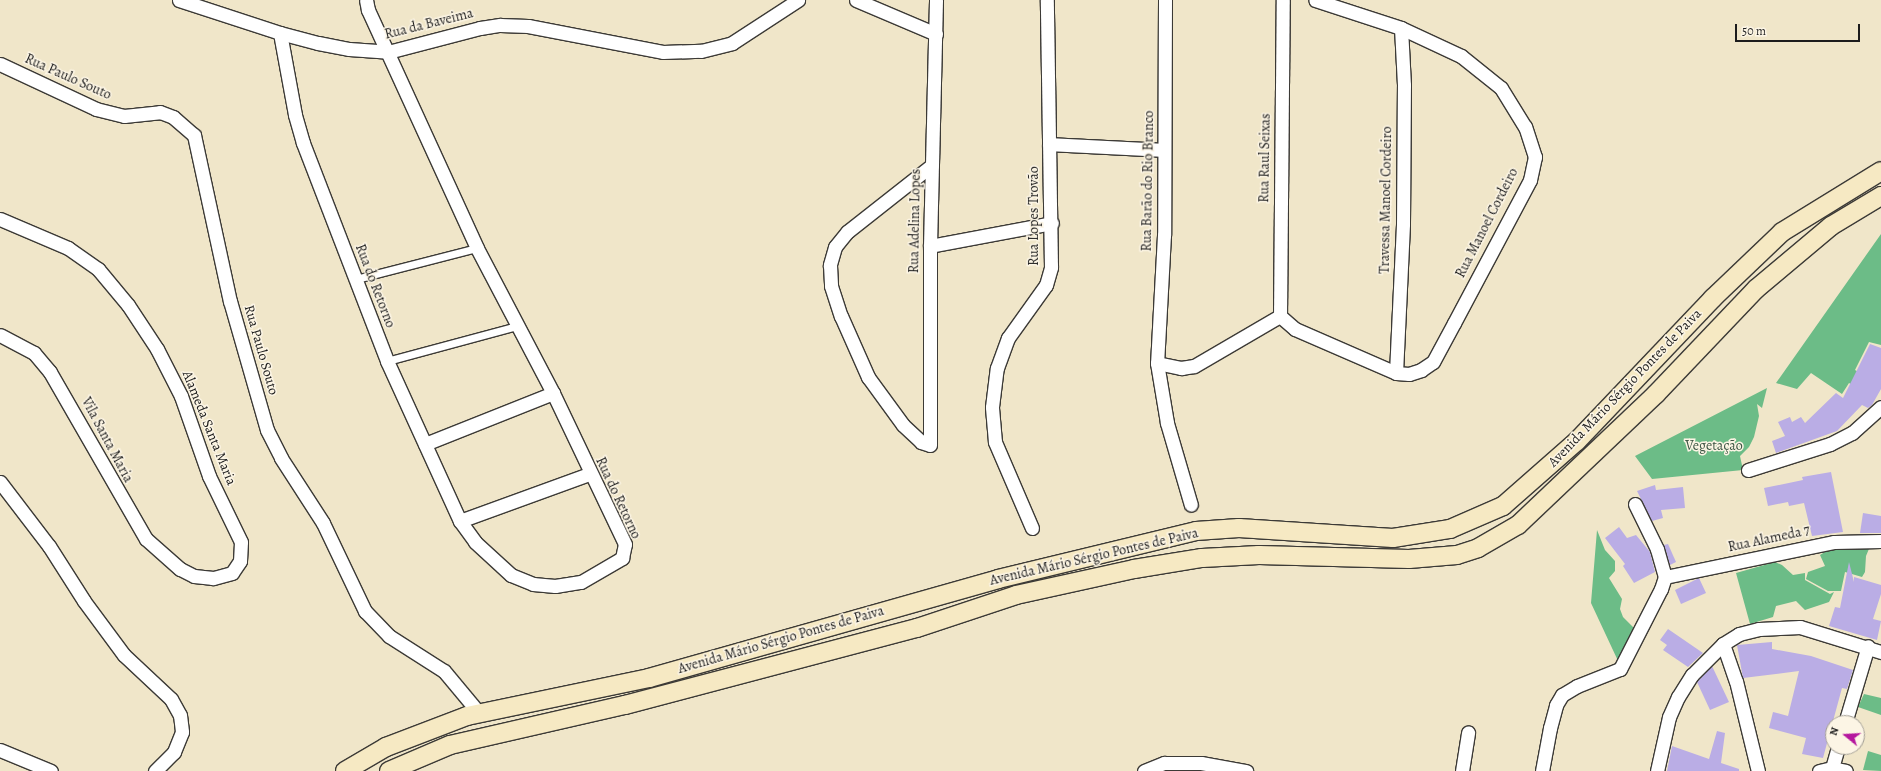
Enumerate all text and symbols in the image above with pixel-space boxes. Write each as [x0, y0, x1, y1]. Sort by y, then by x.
street label: Rua da Baveima [383, 5, 475, 43]
scale bar [1737, 16, 1862, 42]
text: 50 m [1742, 23, 1766, 39]
street label: Rua Paulo Souto [22, 50, 114, 104]
street label: Rua Barão do Rio Branco [1138, 110, 1158, 252]
street label: Rua Raul Seixas [1256, 113, 1274, 203]
street label: Travessa Manoel Cordeiro [1376, 126, 1396, 274]
street label: Rua Manoel Cordeiro [1452, 165, 1522, 281]
street label: Rua Lopes Trovão [1026, 166, 1042, 266]
street label: Rua Adelina Lopes [906, 169, 924, 273]
street label: Rua do Retorno [351, 242, 399, 330]
street label: Rua Paulo Souto [240, 303, 282, 397]
street label: Avenida Mário Sérgio Pontes de Paiva [1545, 305, 1705, 471]
street label: Alameda Santa Maria [178, 368, 240, 488]
street label: Vila Santa Maria [78, 395, 136, 485]
park label: Vegetação [1685, 438, 1743, 454]
street label: Rua do Retorno [592, 454, 644, 542]
street label: Rua Alameda 7 [1726, 522, 1812, 556]
street label: Avenida Mário Sérgio Pontes de Paiva [988, 525, 1200, 589]
street label: Avenida Mário Sérgio Pontes de Paiva [676, 603, 886, 677]
north arrow [1825, 715, 1865, 755]
text: N [1826, 725, 1842, 738]

